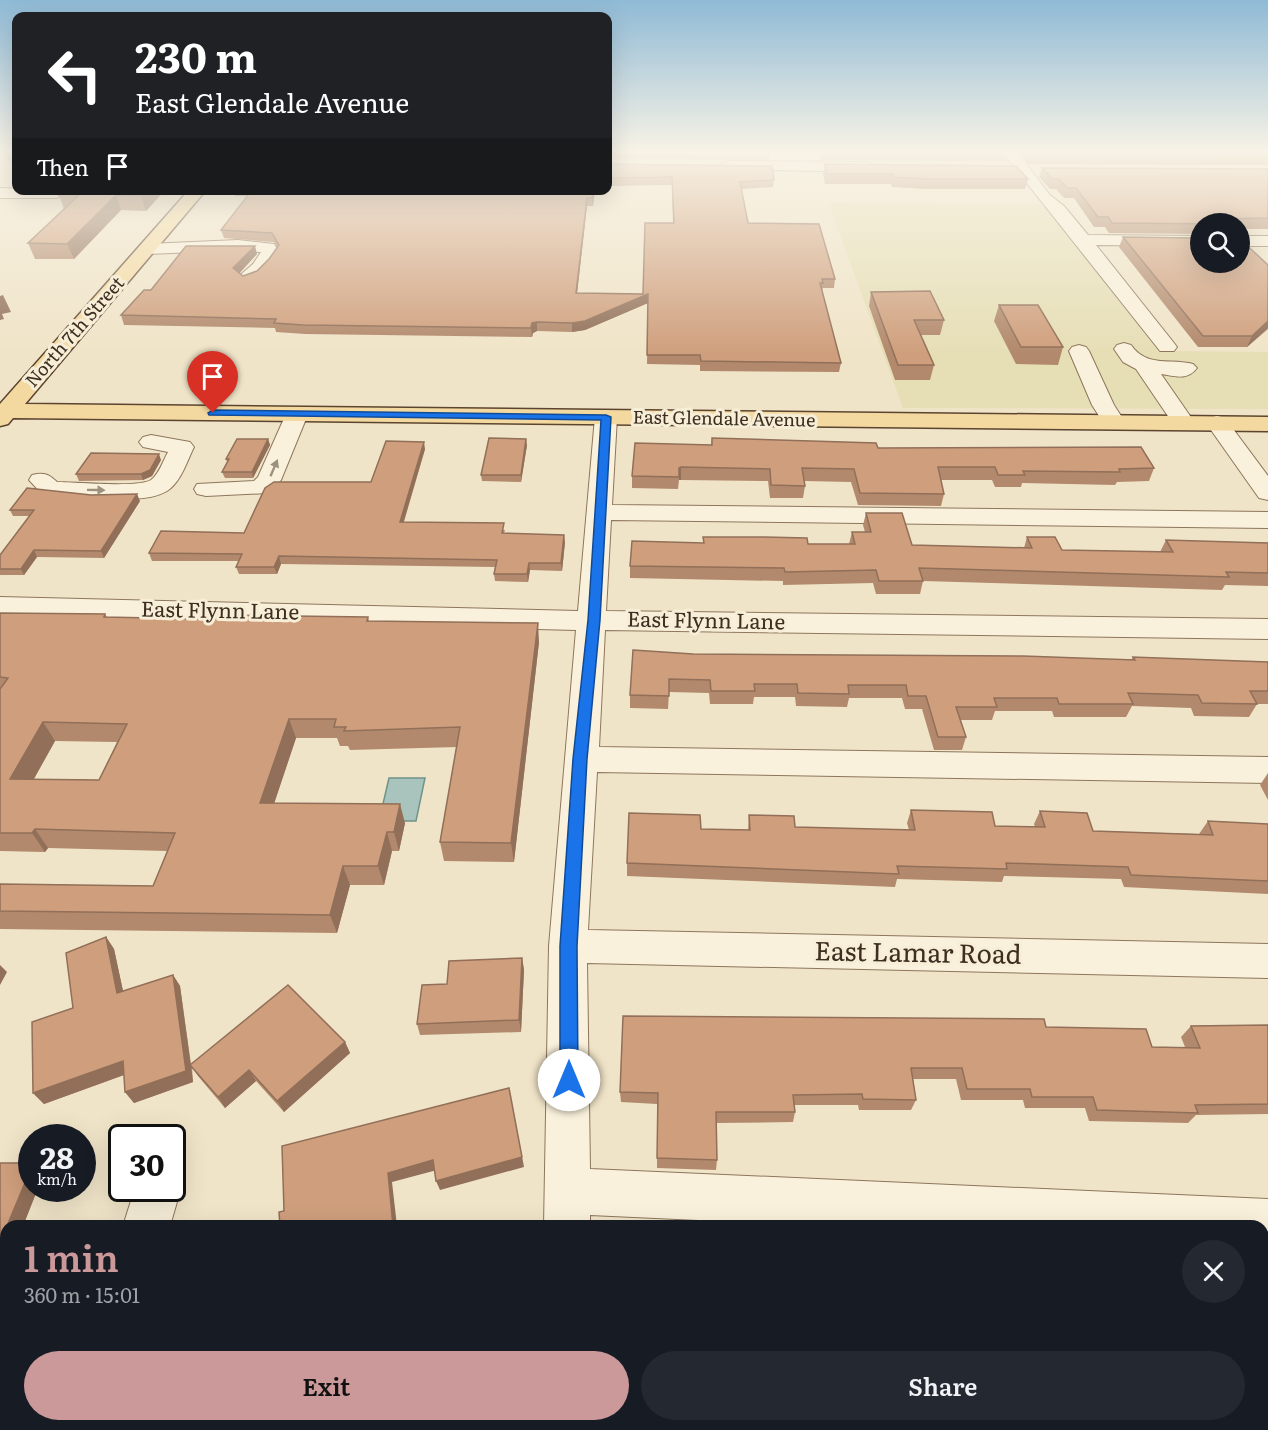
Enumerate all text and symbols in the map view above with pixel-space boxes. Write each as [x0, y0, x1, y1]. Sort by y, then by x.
text: 230 m [135, 24, 257, 86]
icon: left [36, 36, 114, 114]
text: East Glendale Avenue [135, 81, 409, 121]
text: Then [36, 150, 89, 183]
icon: arrive [101, 150, 134, 183]
map controls [1190, 213, 1250, 273]
button: search [1190, 213, 1250, 273]
street label: North 7th Street [18, 269, 130, 392]
pin [187, 351, 238, 413]
icon: arrive [196, 360, 229, 393]
street label: East Glendale Avenue [632, 402, 816, 433]
one-way arrow [270, 459, 279, 477]
one-way arrow [87, 485, 106, 495]
street label: East Flynn Lane [141, 592, 300, 625]
street label: East Flynn Lane [627, 602, 786, 635]
street label: East Lamar Road [814, 929, 1022, 972]
position arrow [537, 1048, 601, 1112]
speed limit sign: 30 [108, 1124, 186, 1202]
text: 28 [40, 1134, 74, 1178]
text: km/h [37, 1167, 77, 1190]
text: 1 min [24, 1230, 119, 1283]
button: close [1182, 1240, 1245, 1303]
text: 360 m · 15:01 [24, 1279, 140, 1309]
button: Exit [24, 1351, 629, 1420]
button: Share [641, 1351, 1245, 1420]

